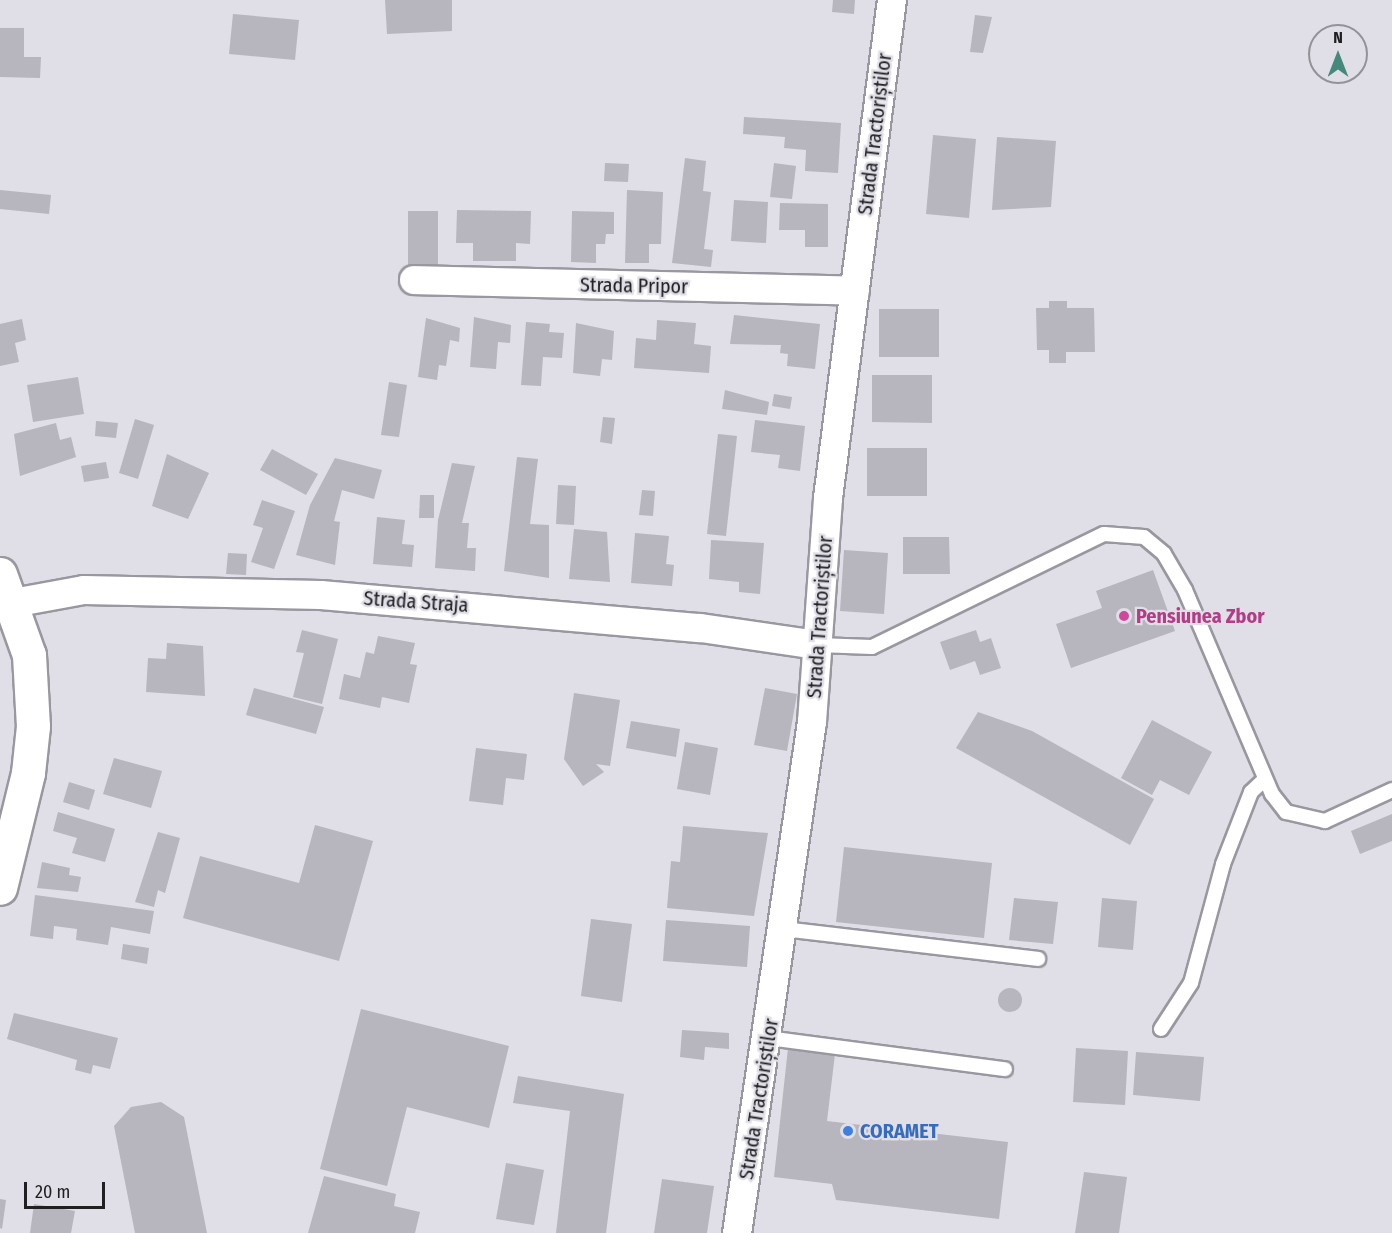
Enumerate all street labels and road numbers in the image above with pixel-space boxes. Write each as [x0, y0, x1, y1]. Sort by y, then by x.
street label: Strada Tractoriștilor [853, 52, 897, 216]
street label: Strada Pripor [580, 273, 688, 299]
street label: Strada Tractoriștilor [802, 535, 838, 699]
street label: Strada Straja [363, 586, 469, 618]
street label: Strada Tractoriștilor [734, 1017, 784, 1181]

